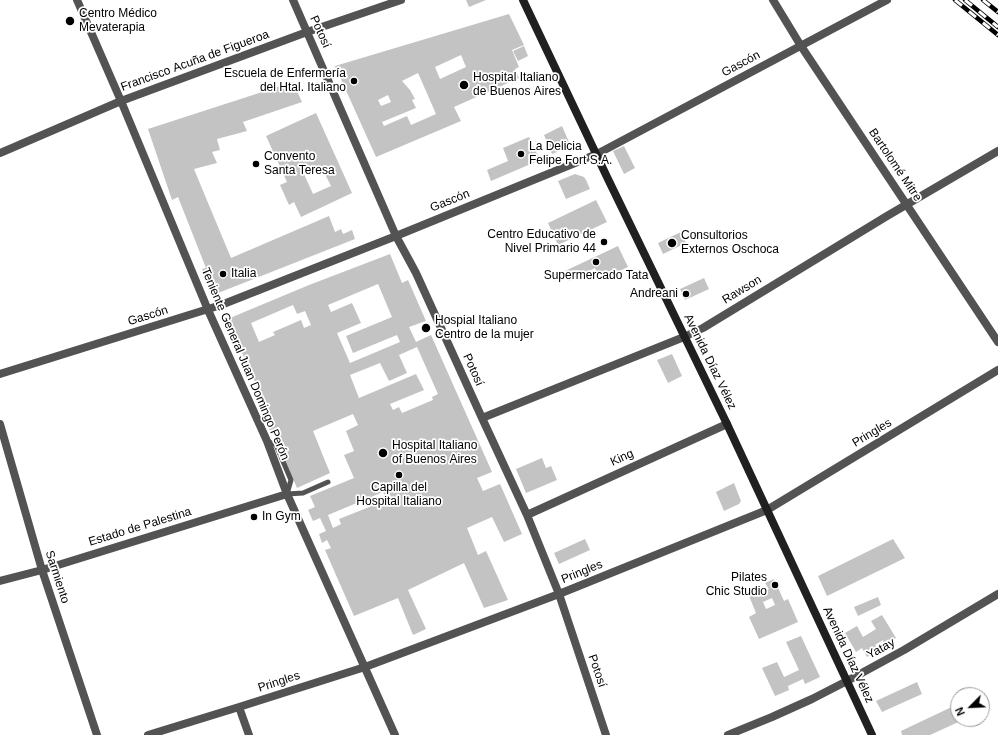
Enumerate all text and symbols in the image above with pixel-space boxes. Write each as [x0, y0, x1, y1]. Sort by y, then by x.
place label: Centro Médico Mevaterapia [79, 7, 157, 35]
street label: Potosí [307, 14, 333, 50]
marker: Centro Médico Mevaterapia [64, 15, 76, 27]
street label: Francisco Acuña de Figueroa [119, 27, 271, 95]
street label: Gascón [719, 48, 763, 80]
place label: Escuela de Enfermería del Htal. Italiano [224, 67, 346, 95]
place label: Hospital Italiano de Buenos Aires [473, 71, 561, 99]
marker: Escuela de Enfermería del Htal. Italiano [349, 76, 359, 86]
marker: Hospital Italiano de Buenos Aires [458, 79, 470, 91]
street label: Bartolomé Mitre [865, 126, 925, 204]
place label: La Delicia Felipe Fort S.A. [529, 140, 612, 168]
marker: La Delicia Felipe Fort S.A. [516, 149, 526, 159]
place label: Convento Santa Teresa [264, 150, 335, 178]
marker: Convento Santa Teresa [251, 159, 261, 169]
street label: Gascón [428, 187, 472, 215]
place label: Centro Educativo de Nivel Primario 44 [487, 228, 596, 256]
place label: Consultorios Externos Oschoca [681, 229, 779, 257]
marker: Centro Educativo de Nivel Primario 44 [599, 237, 609, 247]
marker: Consultorios Externos Oschoca [666, 237, 678, 249]
marker: Supermercado Tata [591, 257, 601, 267]
street label: Teniente General Juan Domingo Perón [198, 266, 292, 462]
place label: Italia [231, 267, 256, 281]
marker: Italia [218, 269, 228, 279]
place label: Supermercado Tata [544, 269, 648, 283]
street label: Rawson [720, 273, 764, 307]
place label: Andreani [630, 287, 678, 301]
marker: Andreani [681, 289, 691, 299]
street label: Gascón [126, 303, 170, 329]
street label: Avenida Díaz Vélez [681, 312, 739, 412]
place label: Hospial Italiano Centro de la mujer [435, 314, 534, 342]
marker: Hospial Italiano Centro de la mujer [420, 322, 432, 334]
street label: Potosí [460, 352, 486, 388]
street label: Pringles [850, 416, 894, 450]
place label: Hospital Italiano of Buenos Aires [392, 439, 477, 467]
marker: Hospital Italiano of Buenos Aires [377, 447, 389, 459]
street label: King [608, 447, 636, 469]
marker: Capilla del Hospital Italiano [394, 470, 404, 480]
place label: Capilla del Hospital Italiano [356, 481, 442, 509]
street label: Estado de Palestina [87, 505, 193, 549]
place label: In Gym [262, 510, 301, 524]
marker: In Gym [249, 512, 259, 522]
street label: Sarmiento [42, 549, 72, 605]
street label: Pringles [559, 557, 605, 587]
place label: Pilates Chic Studio [706, 571, 767, 599]
marker: Pilates Chic Studio [770, 580, 780, 590]
street label: Avenida Díaz Vélez [819, 605, 877, 705]
street label: Yatay [864, 635, 898, 663]
street label: Potosí [585, 653, 609, 689]
street label: Pringles [256, 668, 302, 696]
north arrow [950, 687, 990, 727]
text: N [953, 705, 967, 718]

